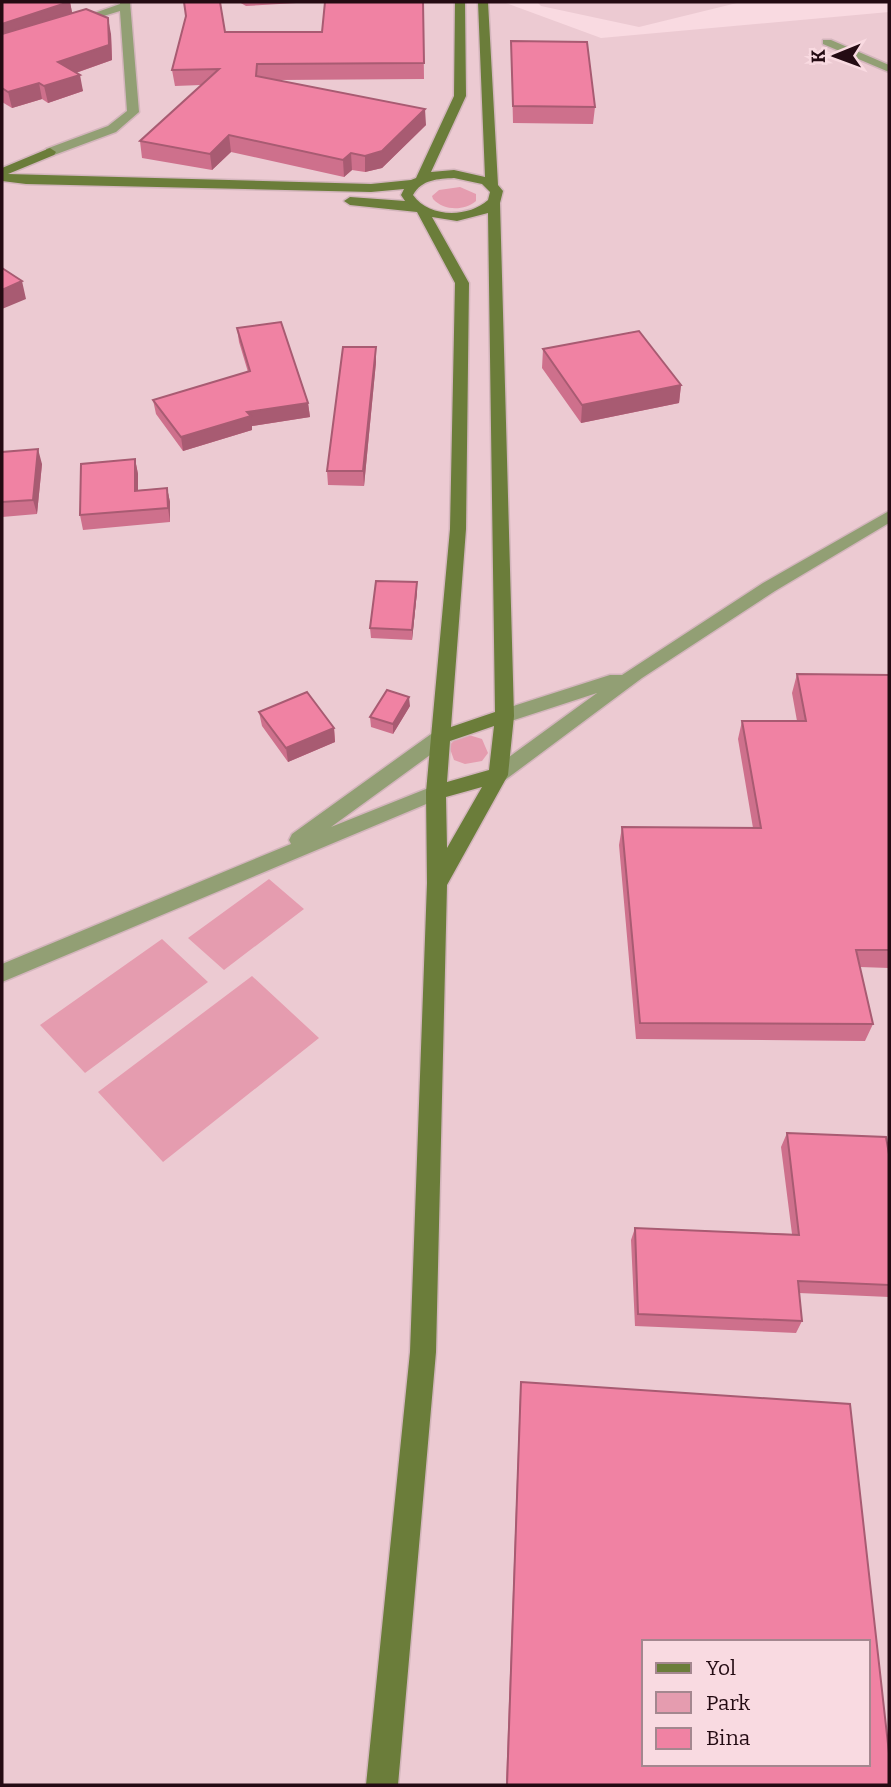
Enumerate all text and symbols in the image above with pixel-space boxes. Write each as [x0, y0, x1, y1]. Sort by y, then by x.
north arrow [800, 21, 870, 91]
text: K [807, 49, 830, 63]
legend [642, 1640, 870, 1766]
text: Yol [706, 1655, 736, 1681]
text: Park [706, 1690, 750, 1716]
text: Bina [706, 1725, 751, 1751]

